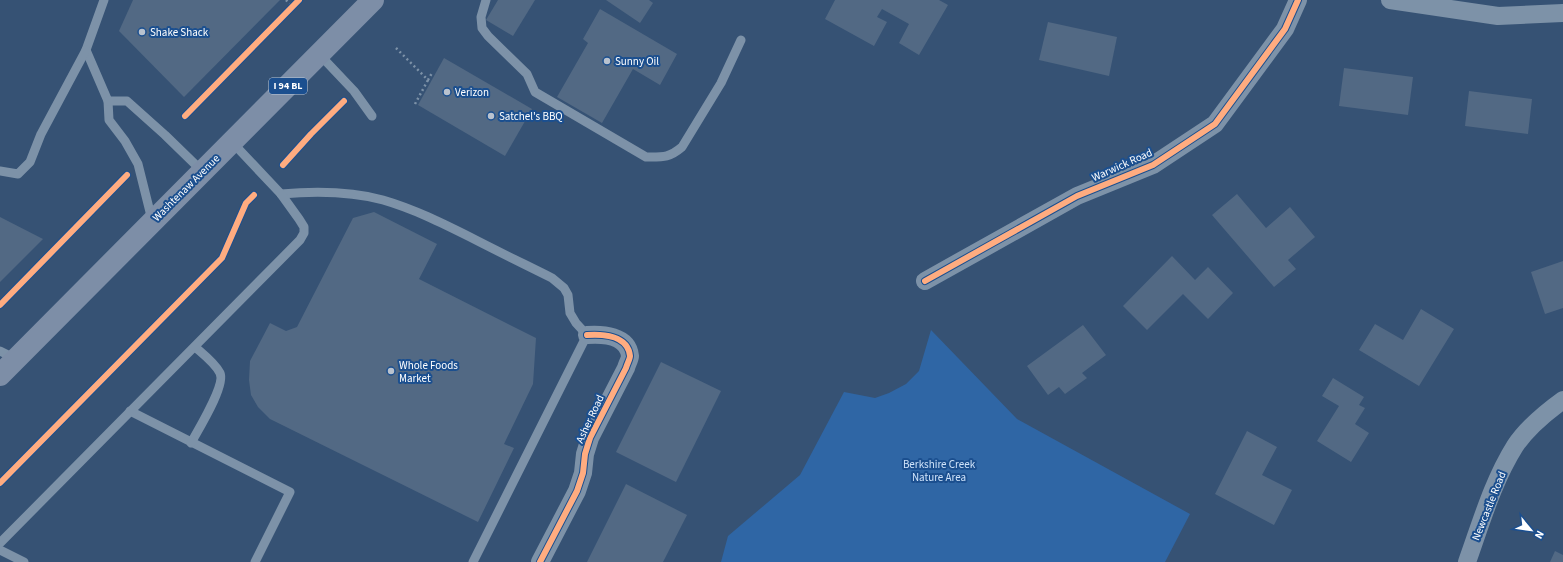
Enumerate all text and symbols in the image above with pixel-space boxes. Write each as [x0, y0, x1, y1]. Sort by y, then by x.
place label: Shake Shack [150, 25, 209, 40]
marker: Shake Shack [137, 27, 147, 37]
place label: Sunny Oil [615, 54, 659, 69]
marker: Sunny Oil [602, 56, 612, 66]
road number: I 94 BL [269, 78, 307, 94]
place label: Verizon [455, 85, 489, 100]
marker: Verizon [442, 87, 452, 97]
place label: Satchel's BBQ [499, 109, 563, 124]
marker: Satchel's BBQ [486, 111, 496, 121]
street label: Warwick Road [1089, 145, 1155, 185]
street label: Washtenaw Avenue [149, 151, 223, 225]
place label: Whole Foods Market [399, 358, 458, 386]
marker: Whole Foods Market [386, 366, 396, 376]
street label: Asher Road [572, 392, 608, 446]
park label: Berkshire Creek Nature Area [903, 457, 976, 485]
street label: Newcastle Road [1468, 469, 1510, 543]
north arrow [1511, 510, 1551, 550]
text: N [1531, 528, 1548, 541]

